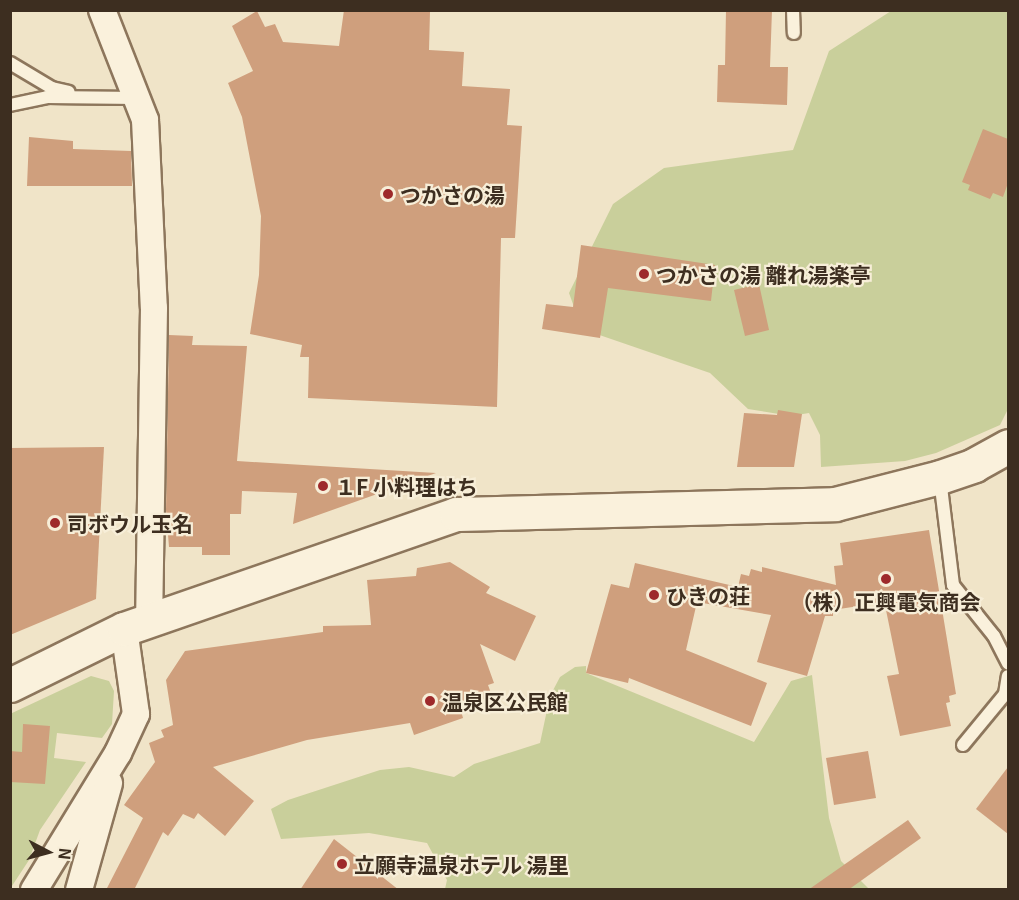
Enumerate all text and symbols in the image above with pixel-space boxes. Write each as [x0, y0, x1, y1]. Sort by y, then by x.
place label: つかさの湯 [400, 181, 505, 207]
marker: つかさの湯 [381, 187, 395, 201]
place label: つかさの湯 離れ湯楽亭 [656, 261, 871, 287]
marker: つかさの湯 離れ湯楽亭 [637, 267, 651, 281]
place label: １F 小料理はち [335, 473, 478, 499]
marker: １F 小料理はち [316, 479, 330, 493]
place label: 司ボウル玉名 [67, 510, 193, 536]
marker: 司ボウル玉名 [48, 516, 62, 530]
marker: （株）正興電気商会 [879, 572, 893, 586]
place label: ひきの荘 [666, 582, 750, 608]
marker: ひきの荘 [647, 588, 661, 602]
place label: （株）正興電気商会 [792, 588, 980, 614]
place label: 温泉区公民館 [442, 688, 568, 714]
marker: 温泉区公民館 [423, 694, 437, 708]
north arrow [18, 822, 78, 882]
text: N [53, 847, 78, 861]
place label: 立願寺温泉ホテル 湯里 [354, 851, 569, 877]
marker: 立願寺温泉ホテル 湯里 [335, 857, 349, 871]

